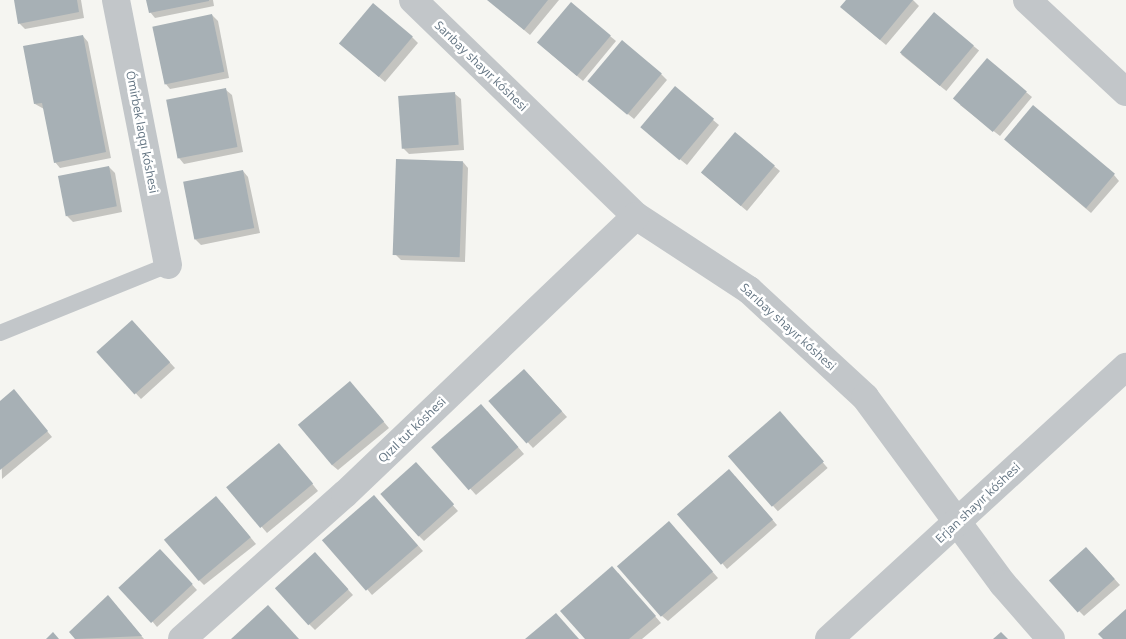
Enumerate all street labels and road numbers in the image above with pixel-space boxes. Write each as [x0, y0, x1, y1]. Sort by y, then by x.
street label: Sarıbay shayır kóshesi [432, 18, 530, 114]
street label: Ómirbek laqqı kóshesi [123, 70, 161, 194]
street label: Sarıbay shayır kóshesi [737, 280, 839, 374]
street label: Qızıl tut kóshesi [375, 394, 449, 466]
street label: Erjan shayır kóshesi [933, 460, 1023, 546]

